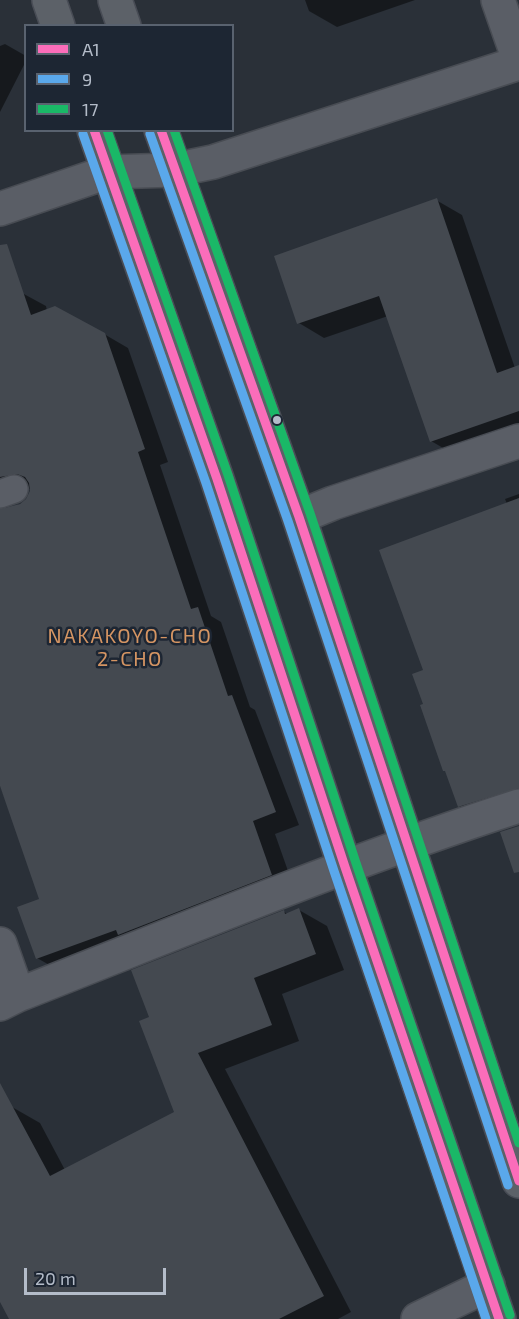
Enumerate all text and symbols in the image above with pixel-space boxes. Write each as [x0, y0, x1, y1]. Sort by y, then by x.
legend [24, 24, 234, 132]
text: A1 [82, 38, 100, 60]
text: 9 [82, 68, 92, 90]
text: 17 [82, 98, 98, 120]
unlabelled marker [271, 414, 283, 426]
district label: NAKAKOYO-CHO 2-CHO [48, 624, 212, 671]
scale bar [27, 1256, 170, 1294]
text: 20 m [35, 1267, 76, 1289]

